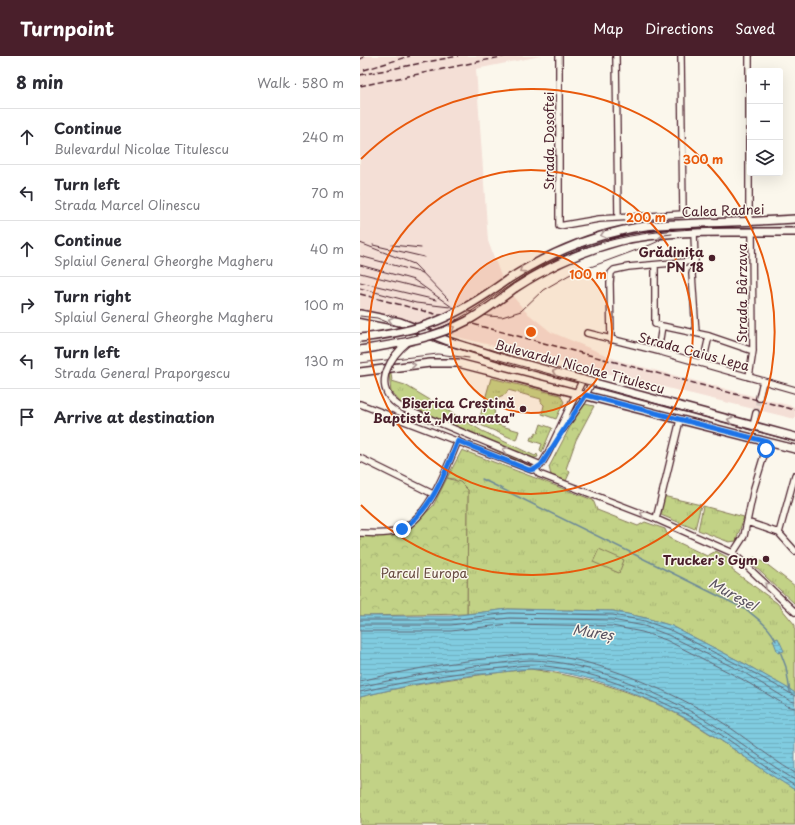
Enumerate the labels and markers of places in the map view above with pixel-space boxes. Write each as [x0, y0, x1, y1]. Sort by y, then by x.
place label: Grădinița PN 18 [639, 242, 704, 276]
marker: Grădinița PN 18 [707, 253, 717, 263]
centre of rings [524, 325, 538, 339]
place label: Biserica Creștină Baptistă ,,Maranata" [373, 393, 515, 427]
marker: Biserica Creștină Baptistă ,,Maranata" [518, 404, 528, 414]
place label: Trucker's Gym [663, 550, 758, 569]
marker: Trucker's Gym [761, 554, 771, 564]

